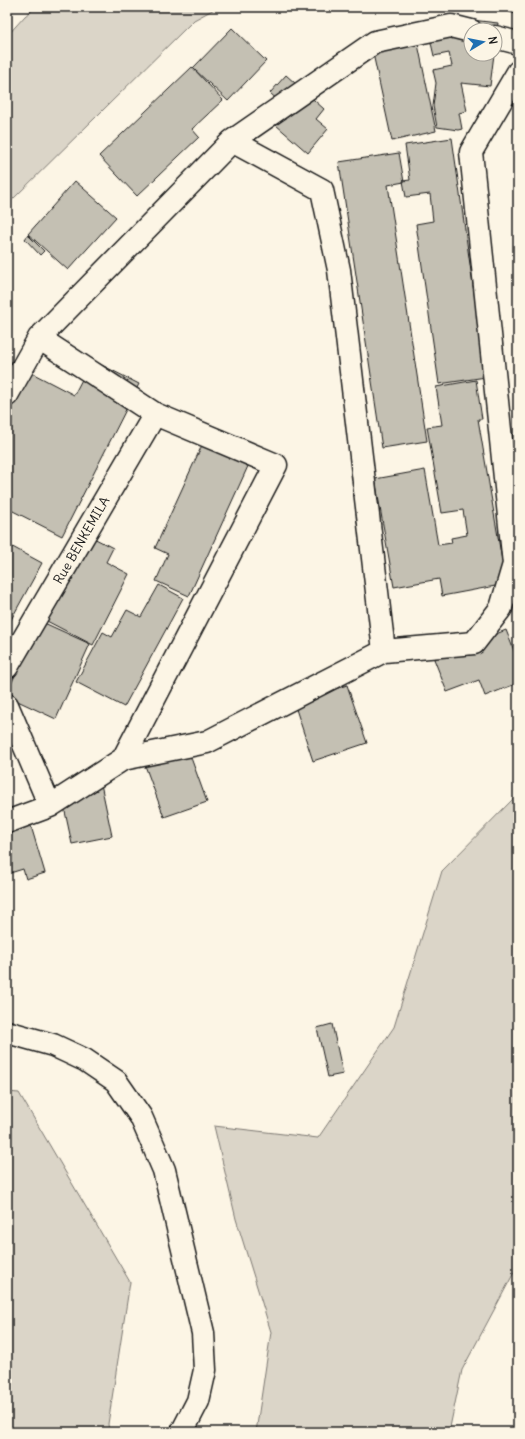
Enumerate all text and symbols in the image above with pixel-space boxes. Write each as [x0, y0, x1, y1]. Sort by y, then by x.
north arrow [463, 22, 503, 62]
text: N [485, 35, 500, 45]
street label: Rue BENKEMILA [50, 493, 113, 587]

